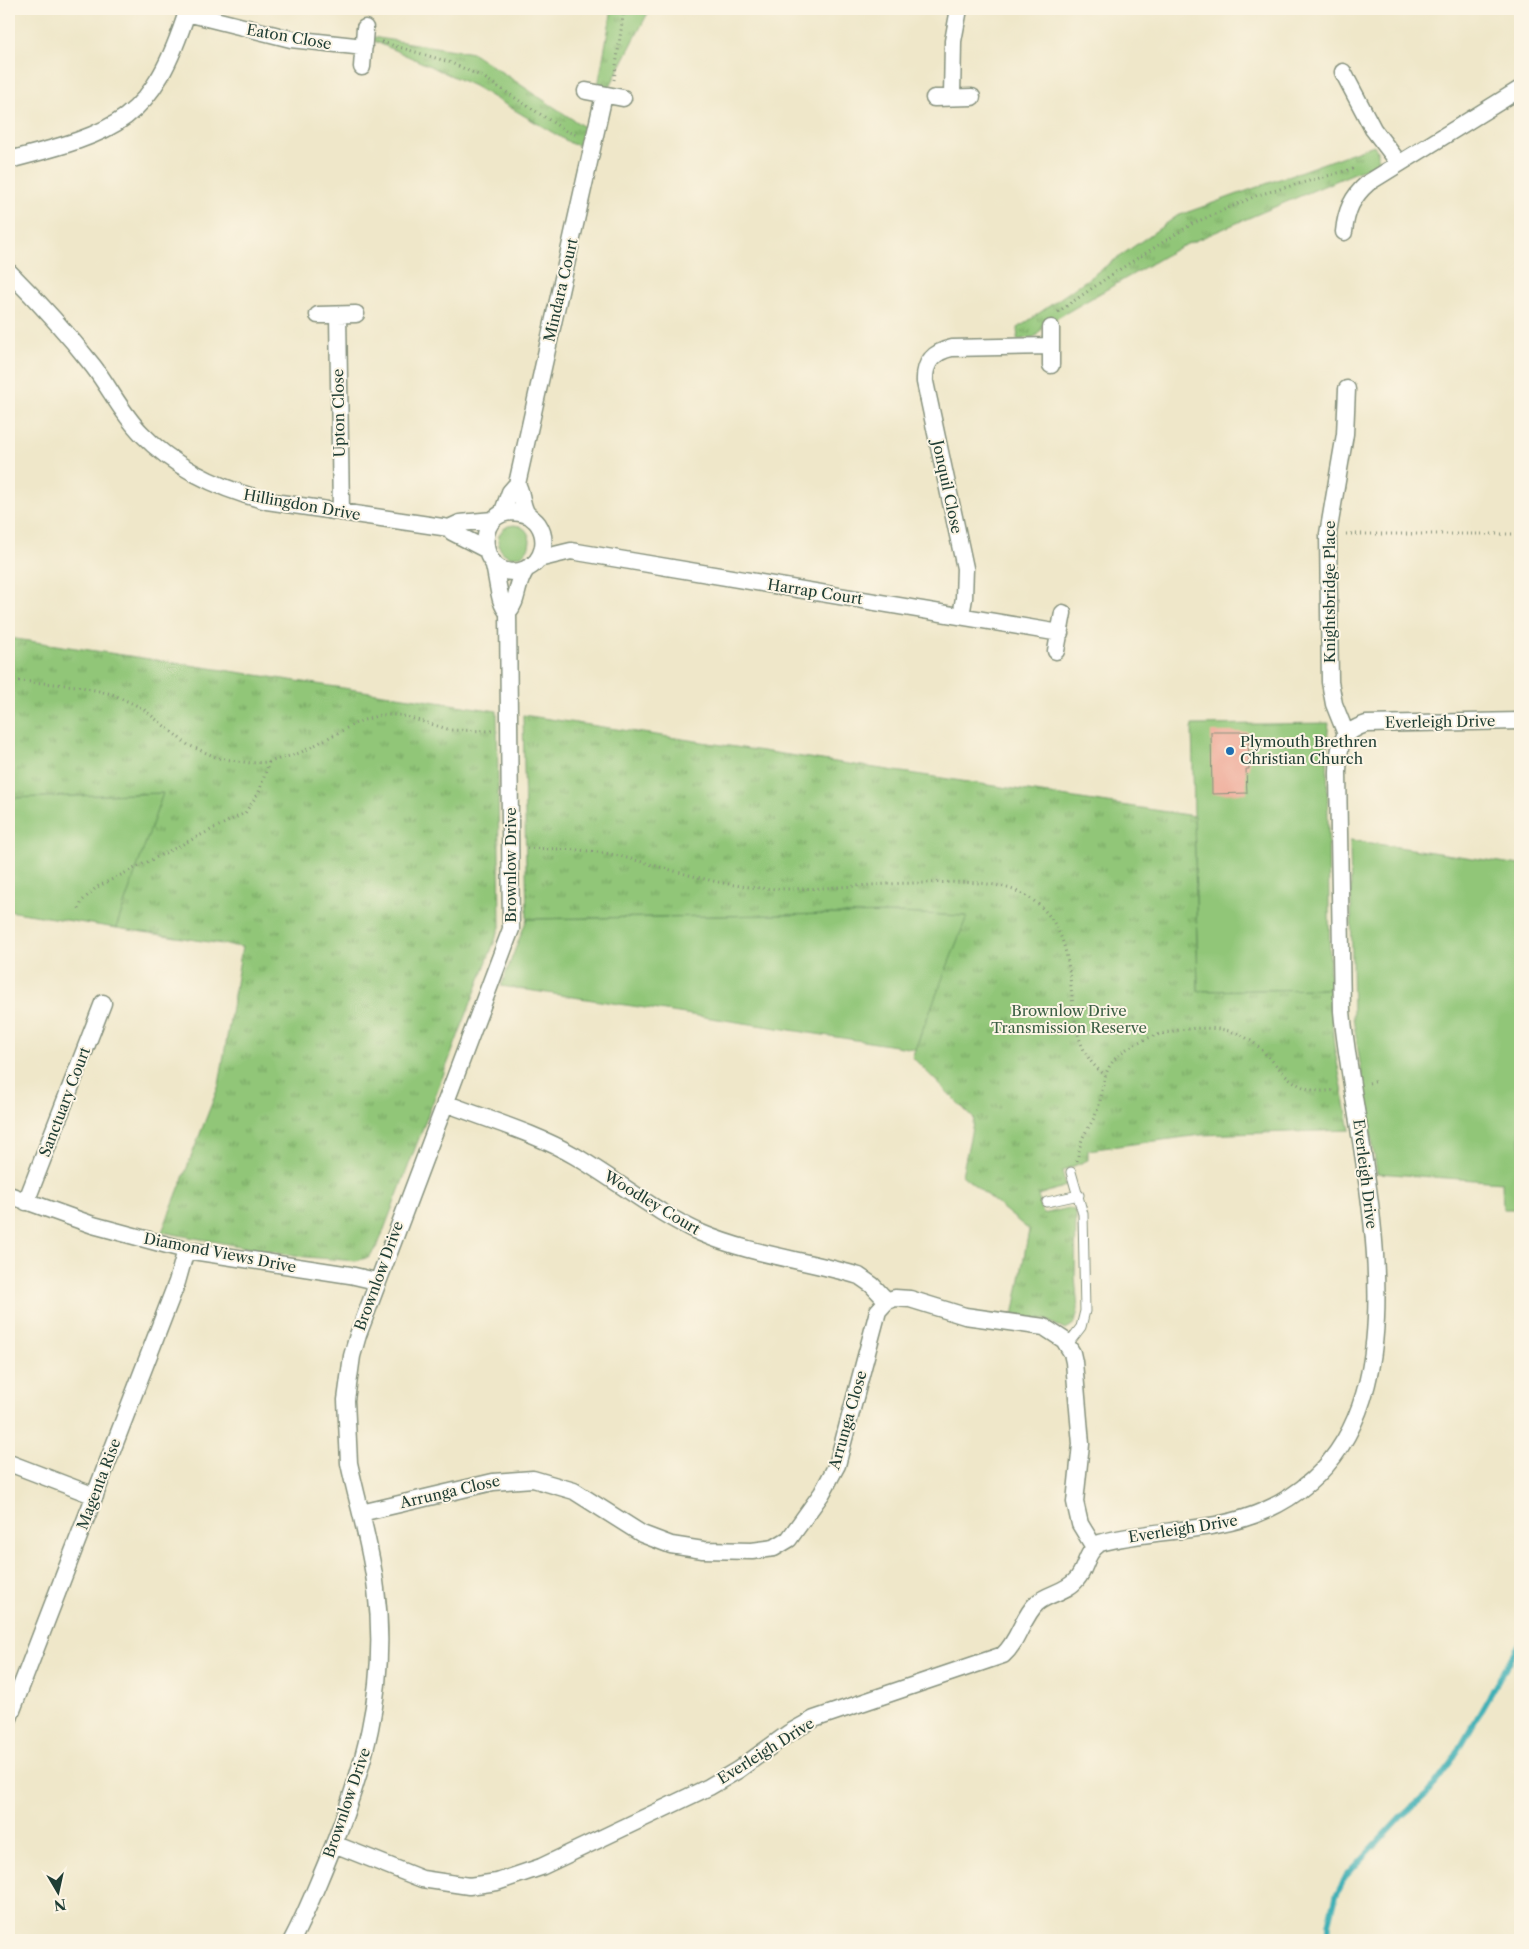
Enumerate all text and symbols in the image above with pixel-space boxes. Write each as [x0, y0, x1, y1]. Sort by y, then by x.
street label: Eaton Close [245, 20, 333, 53]
street label: Mindara Court [539, 236, 582, 344]
street label: Upton Close [328, 369, 349, 457]
street label: Jonquil Close [928, 436, 967, 535]
street label: Hillingdon Drive [242, 485, 362, 524]
street label: Knightsbridge Place [1320, 521, 1339, 663]
street label: Harrap Court [766, 575, 865, 609]
street label: Everleigh Drive [1385, 711, 1495, 732]
place label: Plymouth Brethren Christian Church [1240, 732, 1378, 768]
marker: Plymouth Brethren Christian Church [1224, 745, 1236, 757]
street label: Brownlow Drive [501, 807, 520, 923]
park label: Brownlow Drive Transmission Reserve [991, 1001, 1147, 1037]
street label: Sanctuary Court [35, 1043, 94, 1160]
street label: Everleigh Drive [1349, 1118, 1382, 1230]
street label: Woodley Court [600, 1166, 704, 1239]
street label: Brownlow Drive [350, 1218, 407, 1333]
street label: Diamond Views Drive [142, 1228, 298, 1277]
street label: Arrunga Close [824, 1368, 871, 1473]
street label: Magenta Rise [72, 1436, 125, 1532]
street label: Arrunga Close [397, 1471, 502, 1512]
street label: Everleigh Drive [1127, 1510, 1239, 1547]
street label: Everleigh Drive [714, 1713, 818, 1788]
street label: Brownlow Drive [319, 1745, 374, 1860]
north arrow [32, 1866, 82, 1916]
text: N [53, 1895, 67, 1915]

